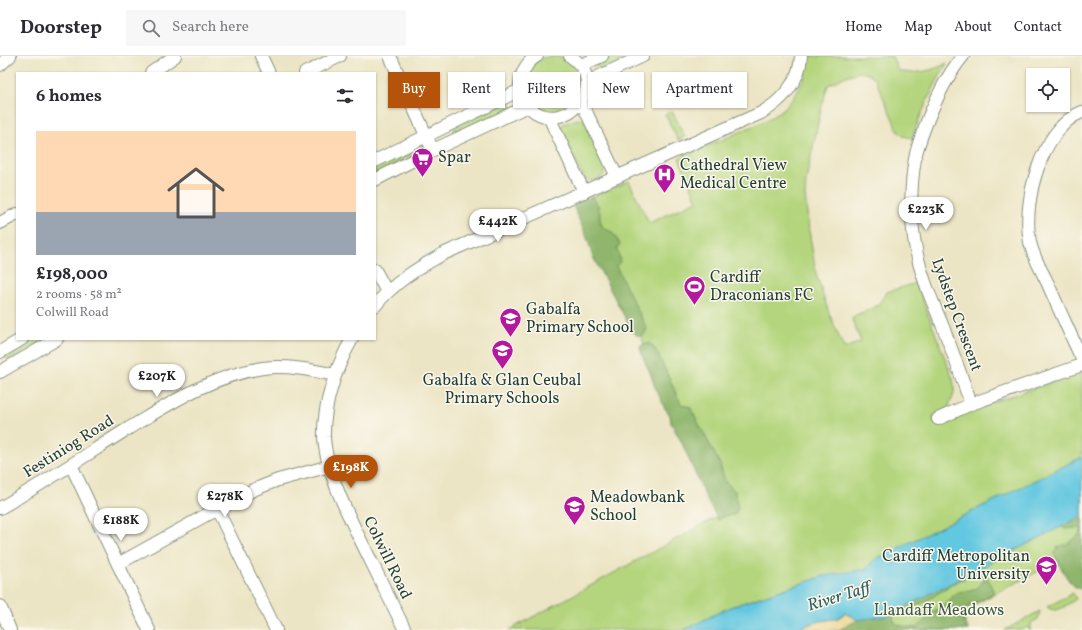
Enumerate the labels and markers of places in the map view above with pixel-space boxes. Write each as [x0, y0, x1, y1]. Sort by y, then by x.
supermarket icon: Spar [410, 145, 436, 178]
place label: Spar [438, 147, 471, 169]
place label: Cathedral View Medical Centre [680, 155, 788, 195]
hospital icon: Cathedral View Medical Centre [652, 162, 678, 195]
pin: £223K [898, 197, 954, 231]
pin: £442K [470, 209, 526, 243]
place label: Cardiff Draconians FC [710, 267, 813, 307]
sports icon: Cardiff Draconians FC [681, 274, 707, 307]
place label: Gabalfa Primary School [526, 299, 634, 339]
school or university icon: Gabalfa Primary School [497, 306, 523, 339]
school or university icon: Gabalfa & Glan Ceubal Primary Schools [489, 338, 515, 371]
pin: £207K [129, 364, 185, 398]
place label: Gabalfa & Glan Ceubal Primary Schools [423, 370, 582, 410]
pin: £198K [323, 455, 379, 489]
pin: £278K [197, 484, 253, 518]
place label: Meadowbank School [590, 487, 685, 527]
school or university icon: Meadowbank School [562, 494, 588, 527]
pin: £188K [93, 508, 149, 542]
place label: Cardiff Metropolitan University [882, 546, 1030, 586]
school or university icon: Cardiff Metropolitan University [1033, 553, 1059, 586]

